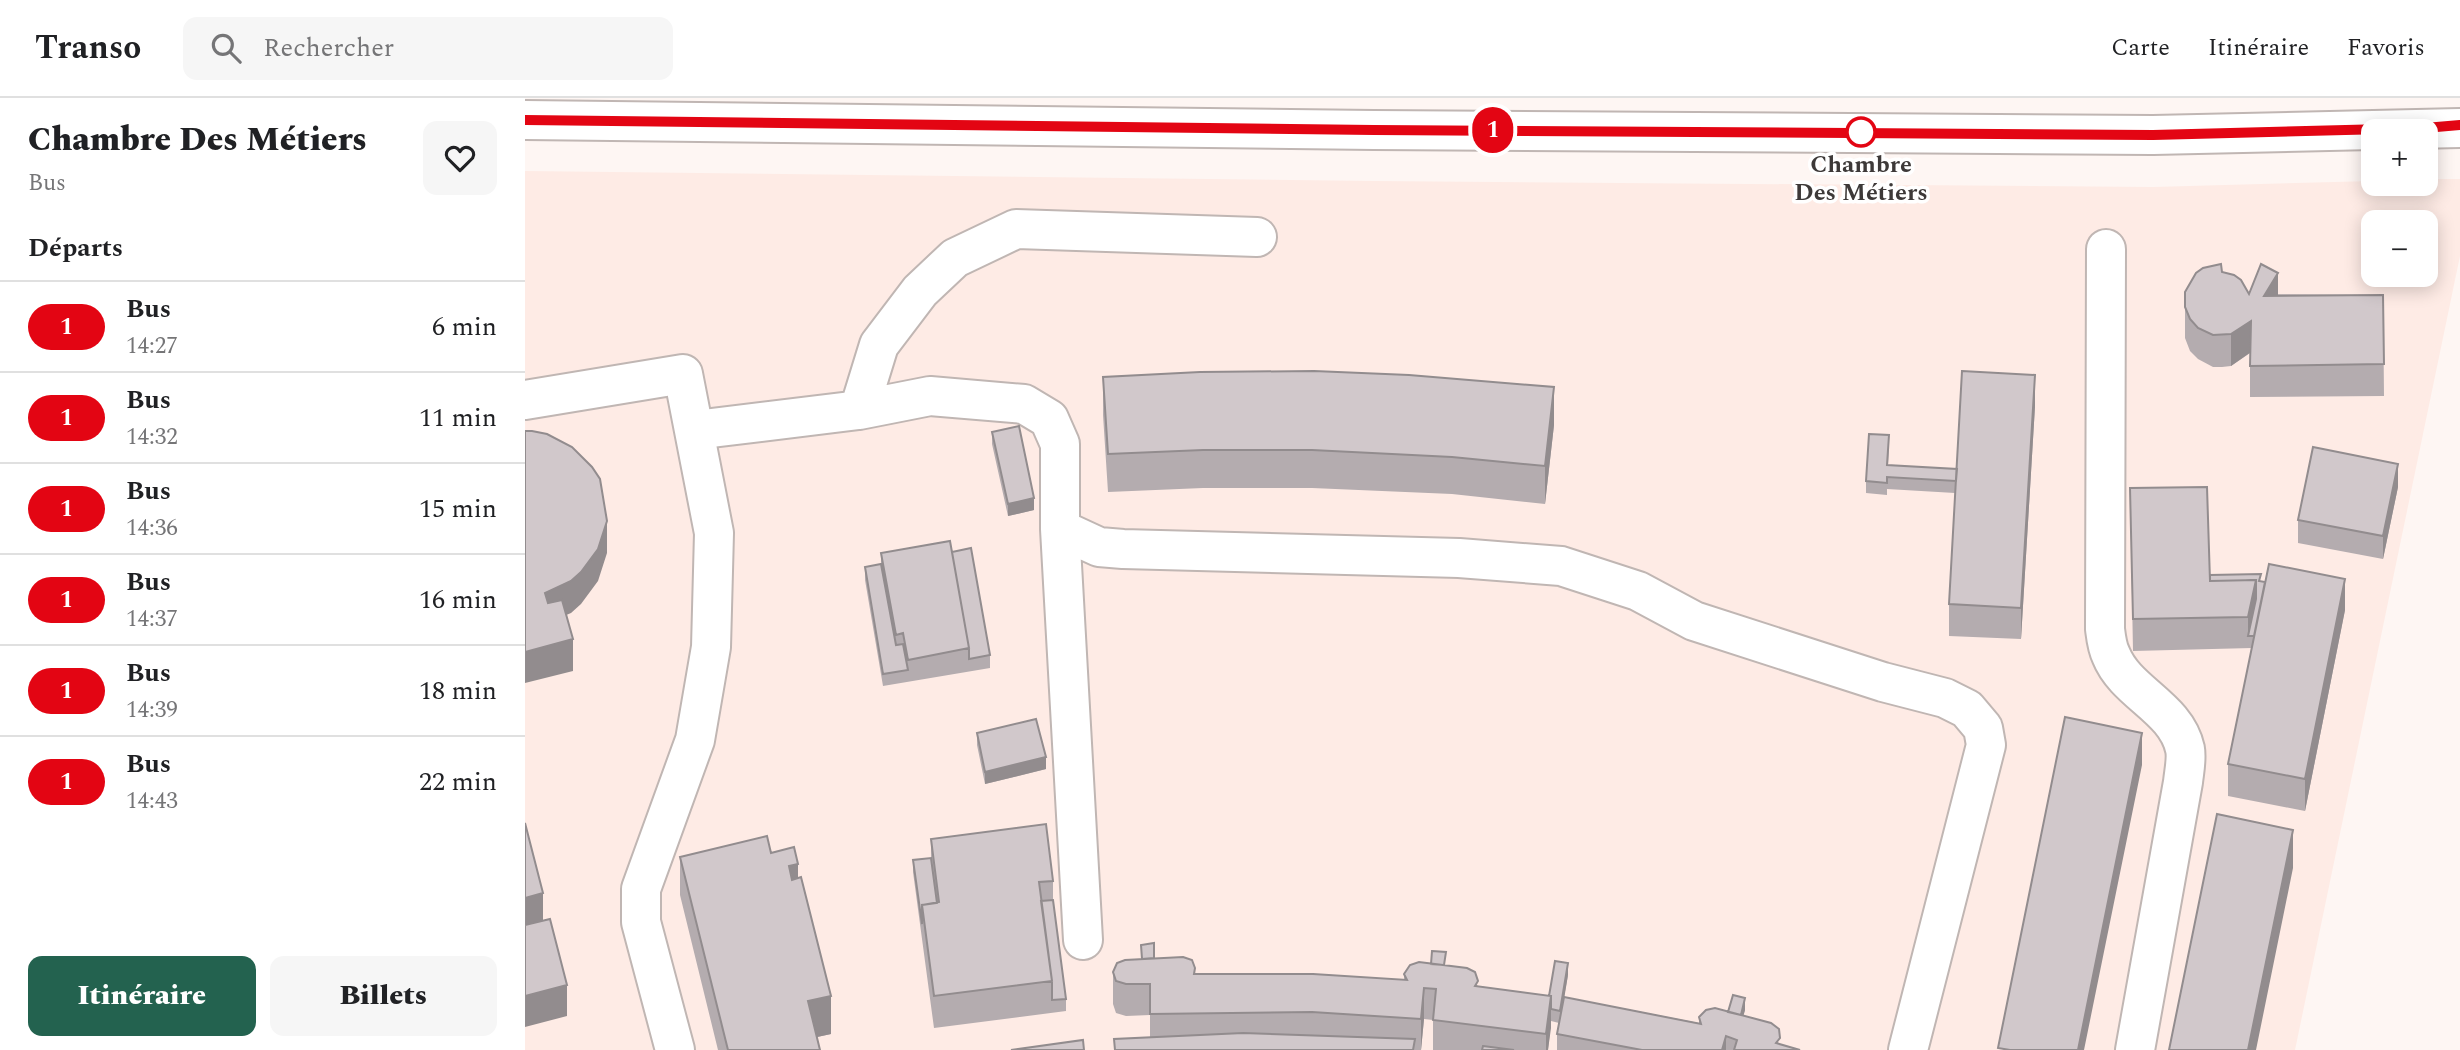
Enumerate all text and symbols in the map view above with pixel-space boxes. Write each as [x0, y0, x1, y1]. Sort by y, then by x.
search box [183, 17, 673, 80]
text: Transo [35, 23, 141, 73]
text: Rechercher [263, 28, 394, 68]
icon: search [207, 29, 245, 67]
text: Carte [2111, 30, 2170, 66]
text: Itinéraire [2208, 30, 2309, 66]
text: Favoris [2347, 30, 2425, 66]
line badge: 1 [1470, 107, 1516, 153]
text: 1 [1486, 112, 1500, 148]
text: Chambre Des Métiers [28, 115, 367, 165]
marker: Chambre Des Métiers [1846, 117, 1876, 147]
map controls [2361, 119, 2438, 287]
button: + [2361, 119, 2438, 196]
button: heart [423, 121, 497, 195]
place label: Chambre Des Métiers [1794, 147, 1928, 211]
text: Bus [28, 166, 66, 201]
button: − [2361, 210, 2438, 287]
text: Départs [28, 228, 123, 268]
text: Bus [126, 289, 171, 329]
text: 6 min [432, 307, 497, 347]
text: 1 [60, 309, 73, 345]
text: 14:27 [126, 329, 178, 364]
text: Bus [126, 380, 171, 420]
text: 11 min [419, 398, 497, 438]
text: 1 [60, 400, 73, 436]
text: 14:32 [126, 420, 178, 455]
text: Bus [126, 471, 171, 511]
text: 15 min [419, 489, 497, 529]
text: 1 [60, 491, 73, 527]
text: 14:36 [126, 511, 178, 546]
text: Bus [126, 562, 171, 602]
text: 16 min [419, 580, 497, 620]
text: 1 [60, 582, 73, 618]
text: 14:37 [126, 602, 178, 637]
text: Bus [126, 653, 171, 693]
text: 18 min [419, 671, 497, 711]
text: 1 [60, 673, 73, 709]
text: 14:39 [126, 693, 178, 728]
text: Bus [126, 744, 171, 784]
text: 22 min [419, 762, 497, 802]
text: 1 [60, 764, 73, 800]
text: 14:43 [126, 784, 178, 819]
button: Itinéraire [28, 956, 256, 1036]
button: Billets [270, 956, 497, 1036]

